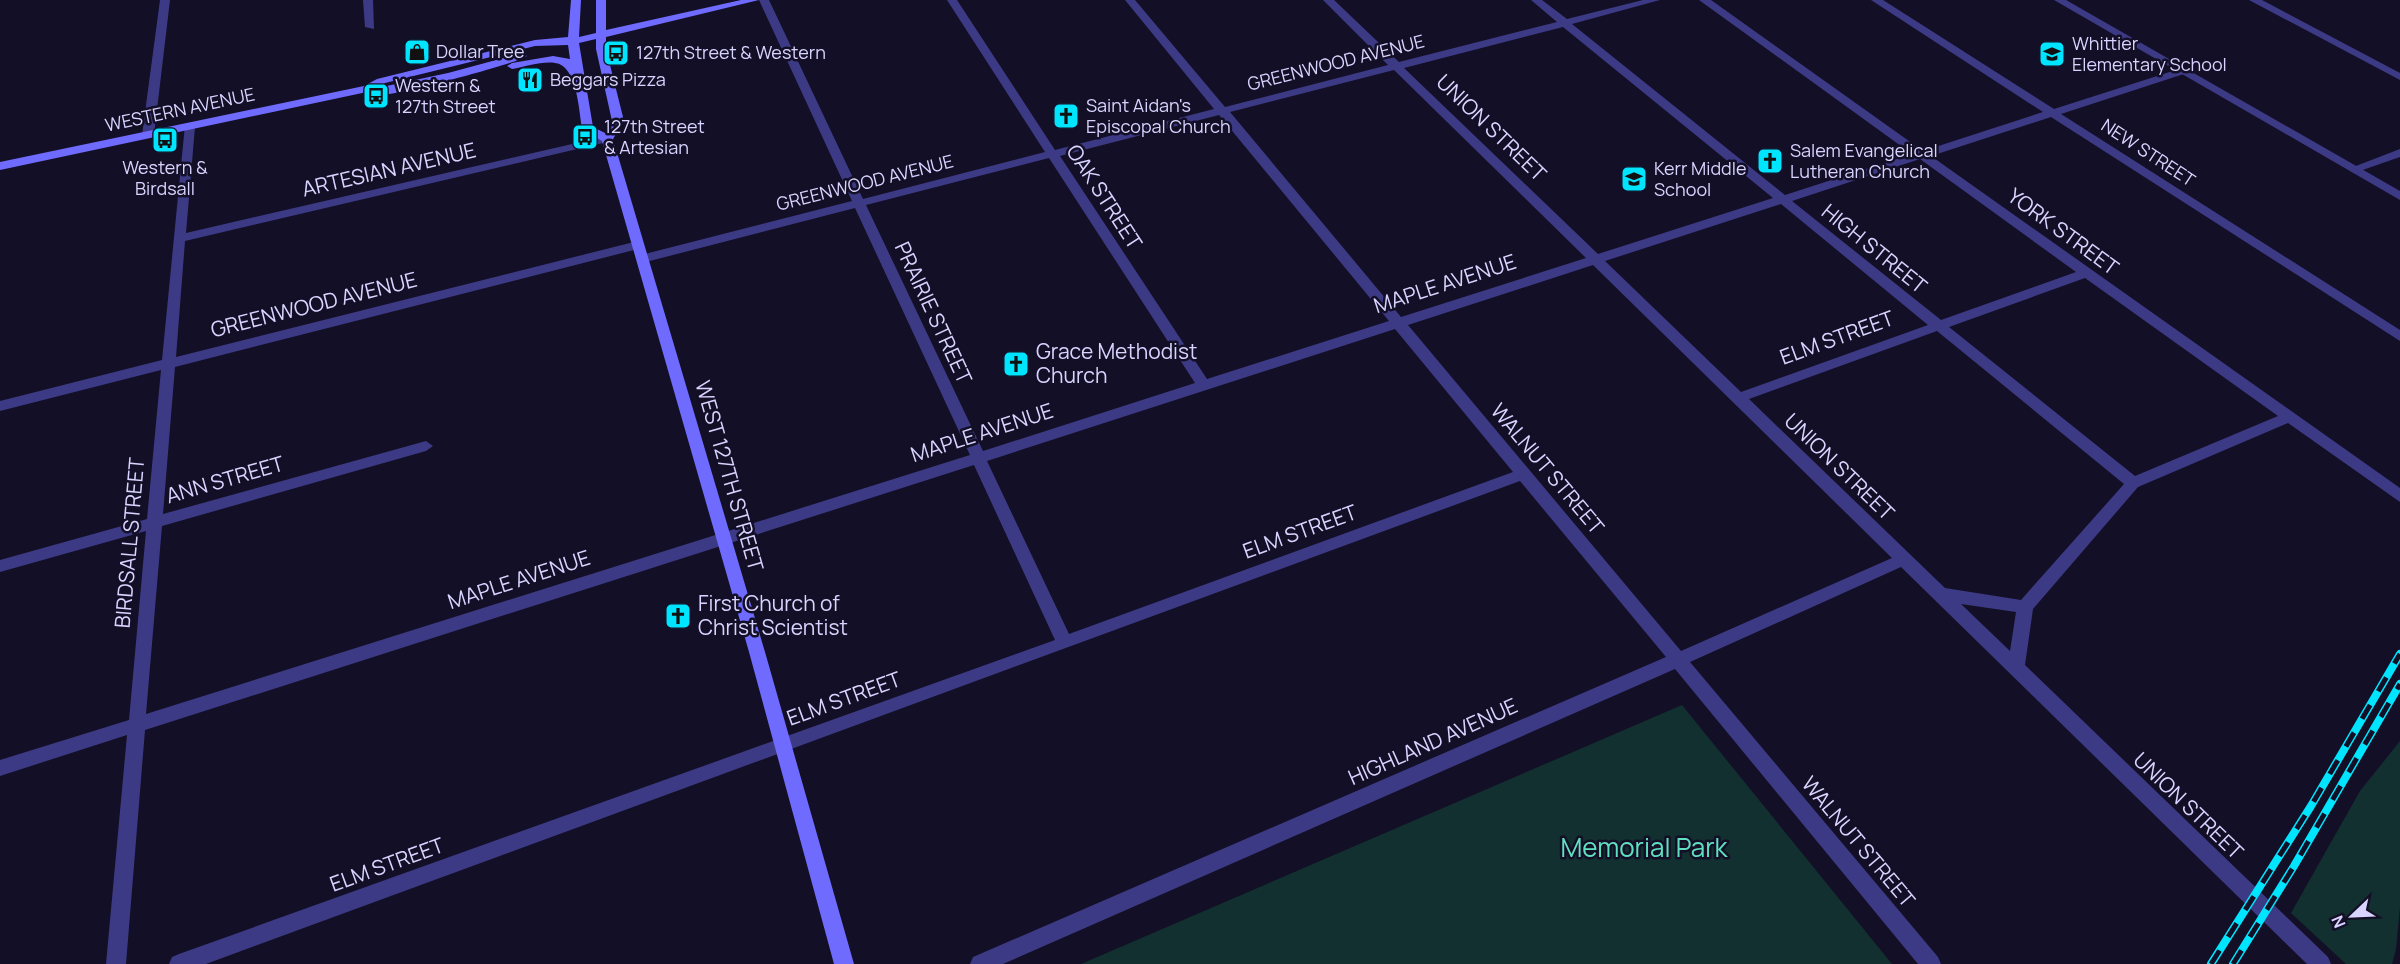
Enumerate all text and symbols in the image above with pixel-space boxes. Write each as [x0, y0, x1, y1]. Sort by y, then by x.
street label: GREENWOOD AVENUE [1245, 28, 1427, 96]
place label: Whittier Elementary School [2072, 31, 2227, 76]
shop icon: Dollar Tree [402, 37, 432, 67]
bus stop icon: 127th Street & Western [601, 38, 631, 68]
place label: Dollar Tree [436, 39, 524, 63]
school or university icon: Whittier Elementary School [2037, 39, 2067, 69]
place label: 127th Street & Western [636, 40, 826, 64]
restaurant icon: Beggars Pizza [515, 65, 545, 95]
place label: Beggars Pizza [550, 67, 666, 91]
street label: UNION STREET [1431, 68, 1553, 187]
place label: Western & 127th Street [395, 73, 496, 118]
street label: WESTERN AVENUE [103, 81, 257, 137]
bus stop icon: Western & 127th Street [361, 81, 391, 111]
place label: Saint Aidan's Episcopal Church [1086, 93, 1231, 138]
church icon: Saint Aidan's Episcopal Church [1051, 101, 1081, 131]
street label: NEW STREET [2097, 113, 2200, 192]
place label: 127th Street & Artesian [604, 114, 705, 159]
bus stop icon: 127th Street & Artesian [570, 122, 600, 152]
bus stop icon: Western & Birdsall [150, 125, 180, 155]
street label: ARTESIAN AVENUE [299, 135, 479, 203]
place label: Salem Evangelical Lutheran Church [1790, 138, 1938, 183]
street label: OAK STREET [1061, 139, 1149, 255]
church icon: Salem Evangelical Lutheran Church [1755, 146, 1785, 176]
street label: GREENWOOD AVENUE [774, 148, 956, 216]
place label: Western & Birdsall [122, 155, 208, 200]
place label: Kerr Middle School [1654, 156, 1746, 201]
school or university icon: Kerr Middle School [1619, 164, 1649, 194]
street label: YORK STREET [2002, 181, 2125, 281]
street label: HIGH STREET [1816, 197, 1933, 300]
street label: PRAIRIE STREET [889, 237, 979, 389]
street label: MAPLE AVENUE [1370, 247, 1519, 319]
street label: GREENWOOD AVENUE [208, 265, 420, 343]
street label: ELM STREET [1776, 303, 1898, 371]
place label: Grace Methodist Church [1036, 337, 1197, 389]
church icon: Grace Methodist Church [1001, 349, 1031, 379]
street label: WEST 127TH STREET [689, 377, 771, 575]
street label: MAPLE AVENUE [907, 396, 1056, 468]
street label: WALNUT STREET [1485, 397, 1611, 540]
street label: UNION STREET [1779, 407, 1901, 526]
street label: ANN STREET [162, 449, 287, 509]
street label: BIRDSALL STREET [108, 456, 150, 629]
street label: ELM STREET [1239, 497, 1361, 565]
street label: MAPLE AVENUE [444, 543, 593, 615]
place label: First Church of Christ Scientist [698, 589, 848, 641]
church icon: First Church of Christ Scientist [663, 601, 693, 631]
street label: ELM STREET [783, 664, 905, 732]
street label: HIGHLAND AVENUE [1343, 691, 1522, 791]
street label: UNION STREET [2128, 746, 2250, 865]
street label: WALNUT STREET [1796, 770, 1922, 913]
park label: Memorial Park [1561, 829, 1729, 865]
street label: ELM STREET [326, 830, 448, 898]
north arrow [2322, 886, 2382, 946]
text: N [2326, 912, 2351, 931]

